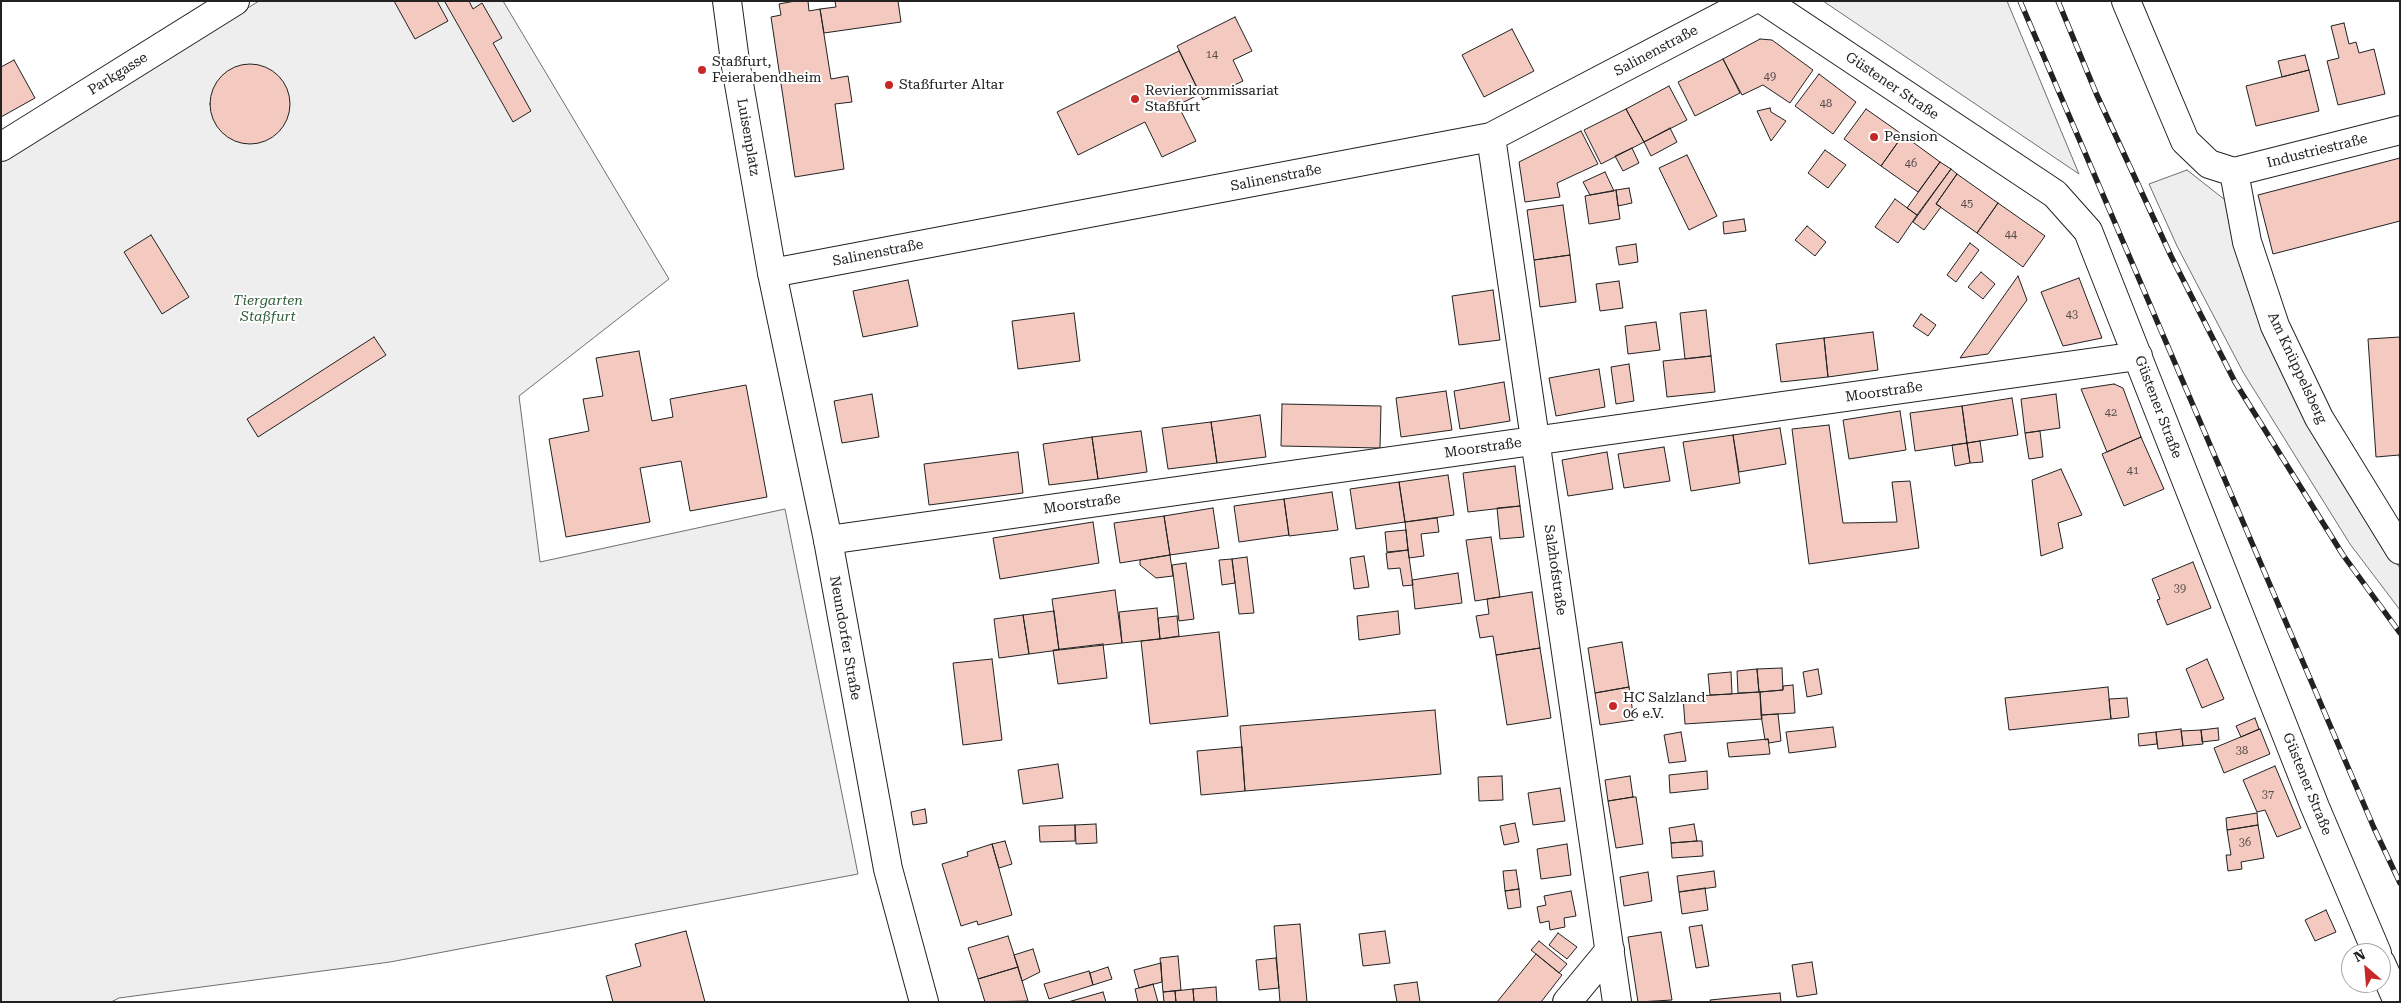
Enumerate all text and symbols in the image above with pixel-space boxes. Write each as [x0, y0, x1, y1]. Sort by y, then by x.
street label: Salinenstraße [1611, 22, 1701, 80]
house number: 14 [1206, 48, 1218, 62]
street label: Parkgasse [85, 49, 151, 99]
street label: Güstener Straße [1842, 49, 1942, 123]
place label: Staßfurt, Feierabendheim [712, 54, 821, 86]
marker: Staßfurt, Feierabendheim [696, 64, 708, 76]
house number: 49 [1764, 70, 1776, 84]
place label: Staßfurter Altar [899, 77, 1004, 93]
marker: Staßfurter Altar [883, 79, 895, 91]
place label: Revierkommissariat Staßfurt [1145, 83, 1279, 115]
marker: Revierkommissariat Staßfurt [1129, 93, 1141, 105]
street label: Luisenplatz [733, 97, 763, 177]
house number: 48 [1820, 97, 1832, 111]
place label: Pension [1884, 129, 1938, 145]
street label: Industriestraße [2265, 130, 2369, 172]
marker: Pension [1868, 131, 1880, 143]
house number: 46 [1905, 157, 1917, 171]
street label: Salinenstraße [1229, 161, 1323, 195]
house number: 45 [1961, 197, 1973, 211]
house number: 44 [2005, 228, 2017, 242]
street label: Salinenstraße [831, 236, 925, 270]
park label: Tiergarten Staßfurt [233, 293, 303, 326]
house number: 43 [2066, 308, 2078, 322]
street label: Am Knüppelsberg [2264, 310, 2330, 426]
street label: Güstener Straße [2131, 353, 2185, 461]
street label: Moorstraße [1844, 378, 1924, 406]
house number: 42 [2105, 406, 2117, 420]
street label: Moorstraße [1443, 434, 1523, 462]
house number: 41 [2127, 464, 2139, 478]
street label: Moorstraße [1042, 490, 1122, 518]
street label: Salzhofstraße [1540, 523, 1570, 617]
street label: Neundorfer Straße [826, 575, 864, 701]
house number: 39 [2174, 582, 2186, 596]
place label: HC Salzland 06 e.V. [1623, 690, 1705, 722]
marker: HC Salzland 06 e.V. [1607, 700, 1619, 712]
street label: Güstener Straße [2279, 730, 2335, 838]
house number: 38 [2236, 744, 2248, 758]
house number: 37 [2262, 788, 2274, 802]
house number: 36 [2239, 836, 2251, 850]
north arrow [2341, 943, 2391, 993]
text: N [2351, 946, 2368, 965]

